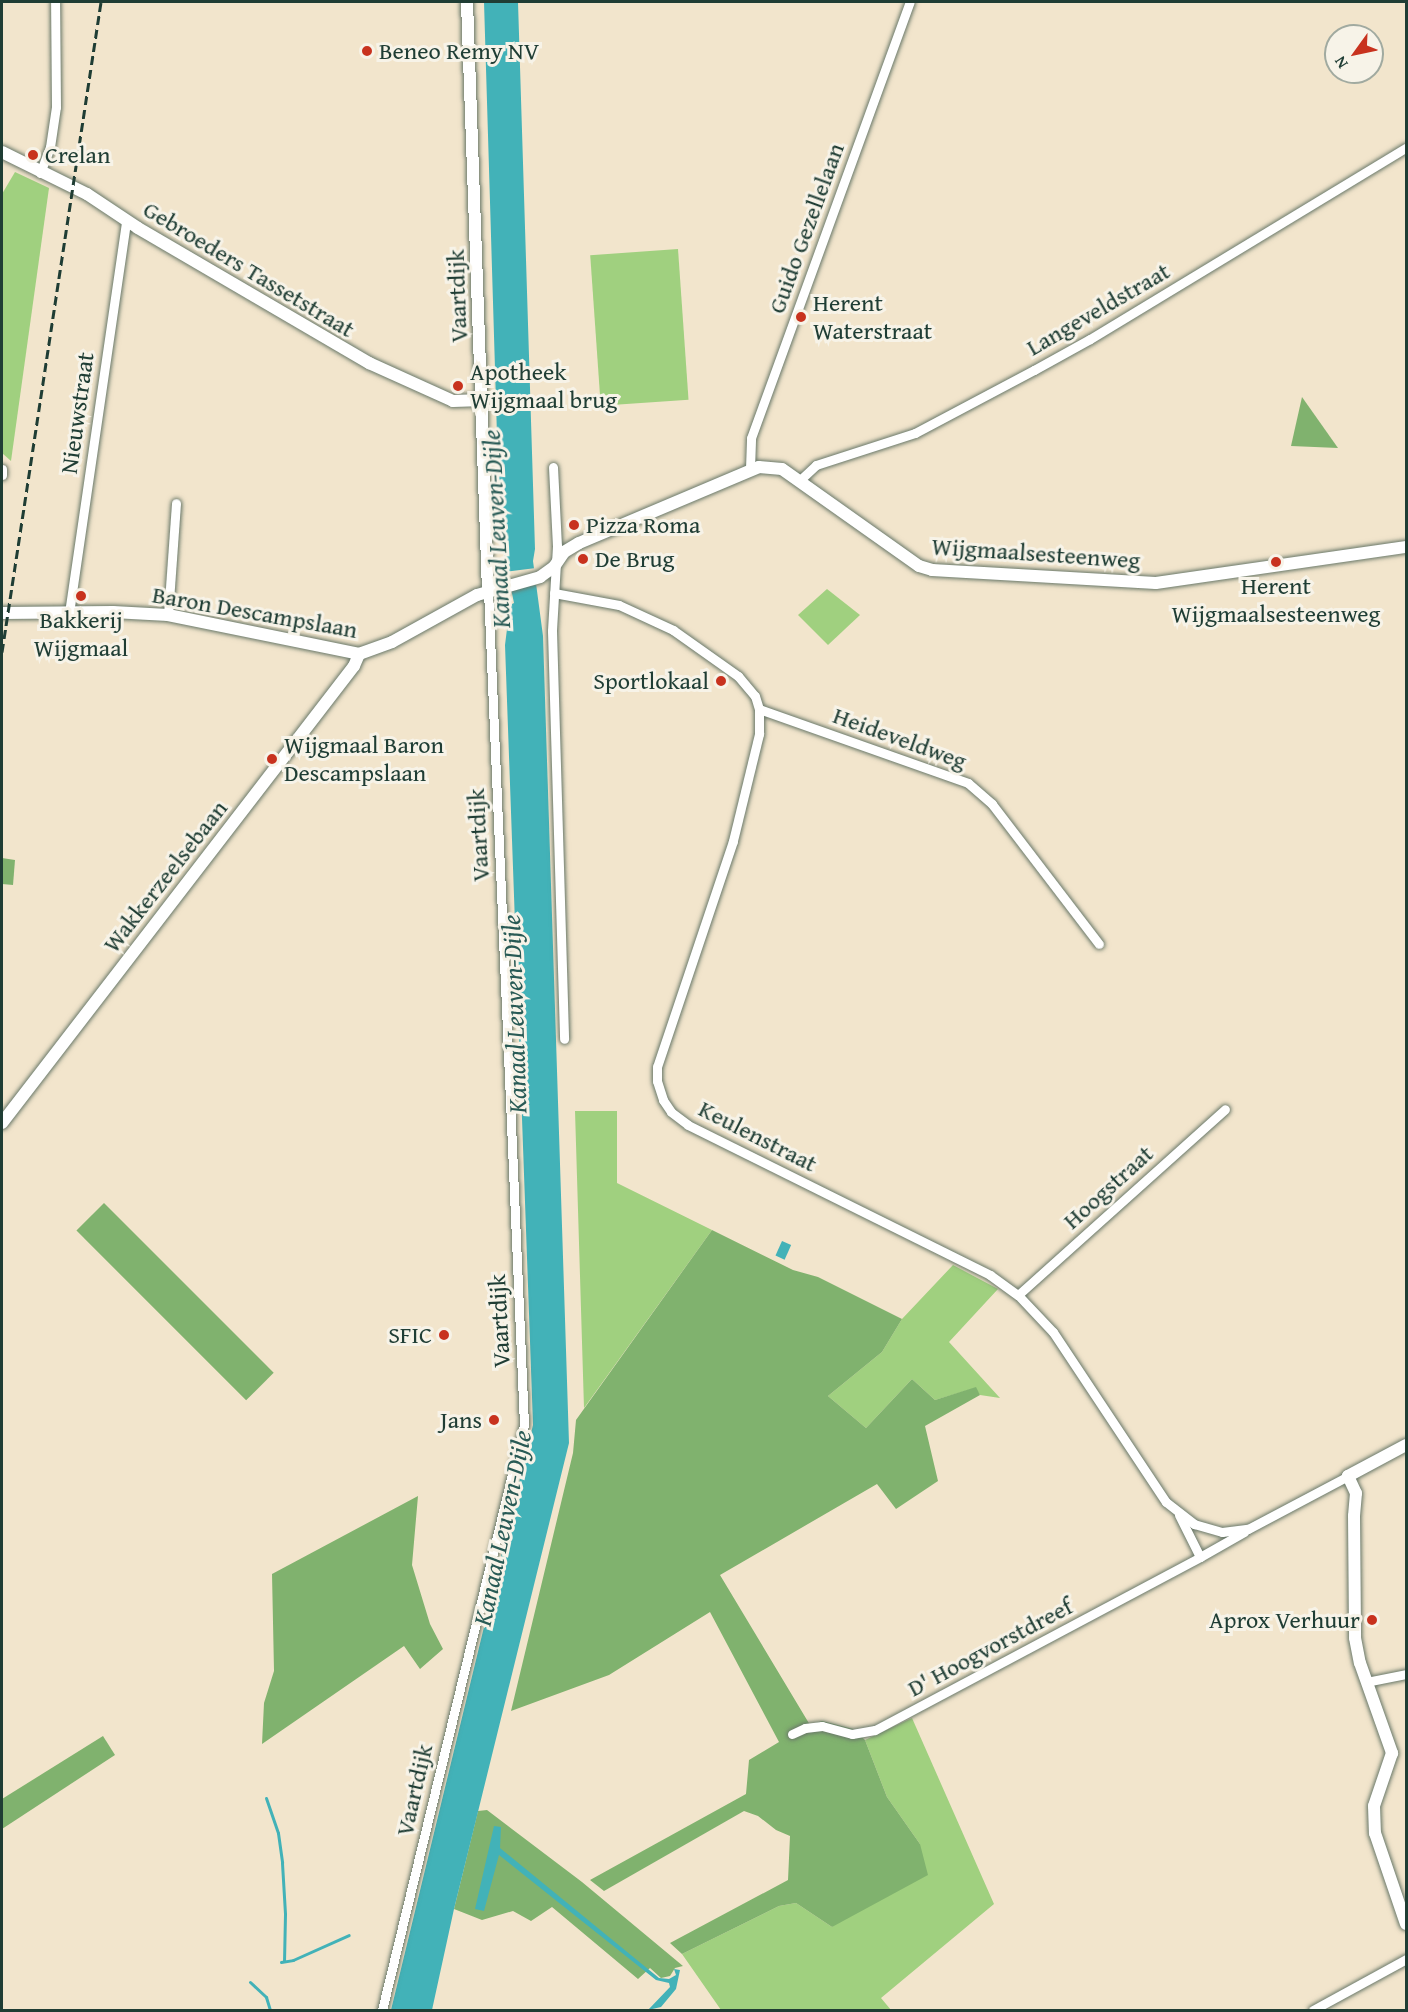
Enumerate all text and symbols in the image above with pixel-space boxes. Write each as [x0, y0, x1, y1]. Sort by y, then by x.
north arrow [1324, 24, 1384, 84]
place label: Beneo Remy NV [379, 37, 539, 65]
marker: Beneo Remy NV [360, 44, 374, 58]
text: N [1328, 52, 1354, 74]
street label: Guido Gezellelaan [762, 139, 850, 317]
place label: Crelan [45, 141, 110, 169]
marker: Crelan [26, 148, 40, 162]
street label: Gebroeders Tassetstraat [138, 195, 360, 343]
street label: Vaartdijk [441, 249, 473, 343]
street label: Langeveldstraat [1021, 256, 1175, 362]
place label: Herent Waterstraat [813, 289, 932, 345]
marker: Herent Waterstraat [794, 310, 808, 324]
street label: Nieuwstraat [54, 350, 100, 476]
place label: Apotheek Wijgmaal brug [470, 358, 617, 414]
marker: Apotheek Wijgmaal brug [451, 379, 465, 393]
water label: Kanaal Leuven-Dijle [475, 429, 517, 629]
place label: Pizza Roma [586, 511, 700, 539]
marker: Pizza Roma [567, 518, 581, 532]
street label: Wijgmaalsesteenweg [931, 531, 1141, 575]
place label: De Brug [595, 545, 675, 573]
marker: De Brug [576, 552, 590, 566]
marker: Herent Wijgmaalsesteenweg [1269, 555, 1283, 569]
place label: Herent Wijgmaalsesteenweg [1171, 572, 1381, 628]
street label: Baron Descampslaan [150, 580, 360, 644]
marker: Bakkerij Wijgmaal [74, 589, 88, 603]
place label: Bakkerij Wijgmaal [34, 606, 128, 662]
place label: Sportlokaal [593, 667, 709, 695]
marker: Sportlokaal [714, 674, 728, 688]
street label: Heideveldweg [829, 701, 971, 775]
place label: Wijgmaal Baron Descampslaan [284, 731, 444, 787]
marker: Wijgmaal Baron Descampslaan [265, 752, 279, 766]
street label: Vaartdijk [461, 788, 495, 882]
street label: Wakkerzeelsebaan [97, 794, 233, 958]
water label: Kanaal Leuven-Dijle [495, 914, 533, 1114]
street label: Keulenstraat [694, 1094, 822, 1178]
street label: Hoogstraat [1057, 1139, 1159, 1235]
street label: Vaartdijk [482, 1274, 516, 1368]
place label: SFIC [388, 1321, 432, 1349]
marker: SFIC [437, 1328, 451, 1342]
place label: Jans [440, 1406, 482, 1434]
marker: Jans [487, 1413, 501, 1427]
water label: Kanaal Leuven-Dijle [466, 1427, 538, 1629]
street label: D' Hoogvorstdreef [903, 1591, 1077, 1703]
place label: Aprox Verhuur [1209, 1606, 1360, 1634]
marker: Aprox Verhuur [1365, 1613, 1379, 1627]
street label: Vaartdijk [389, 1741, 439, 1839]

